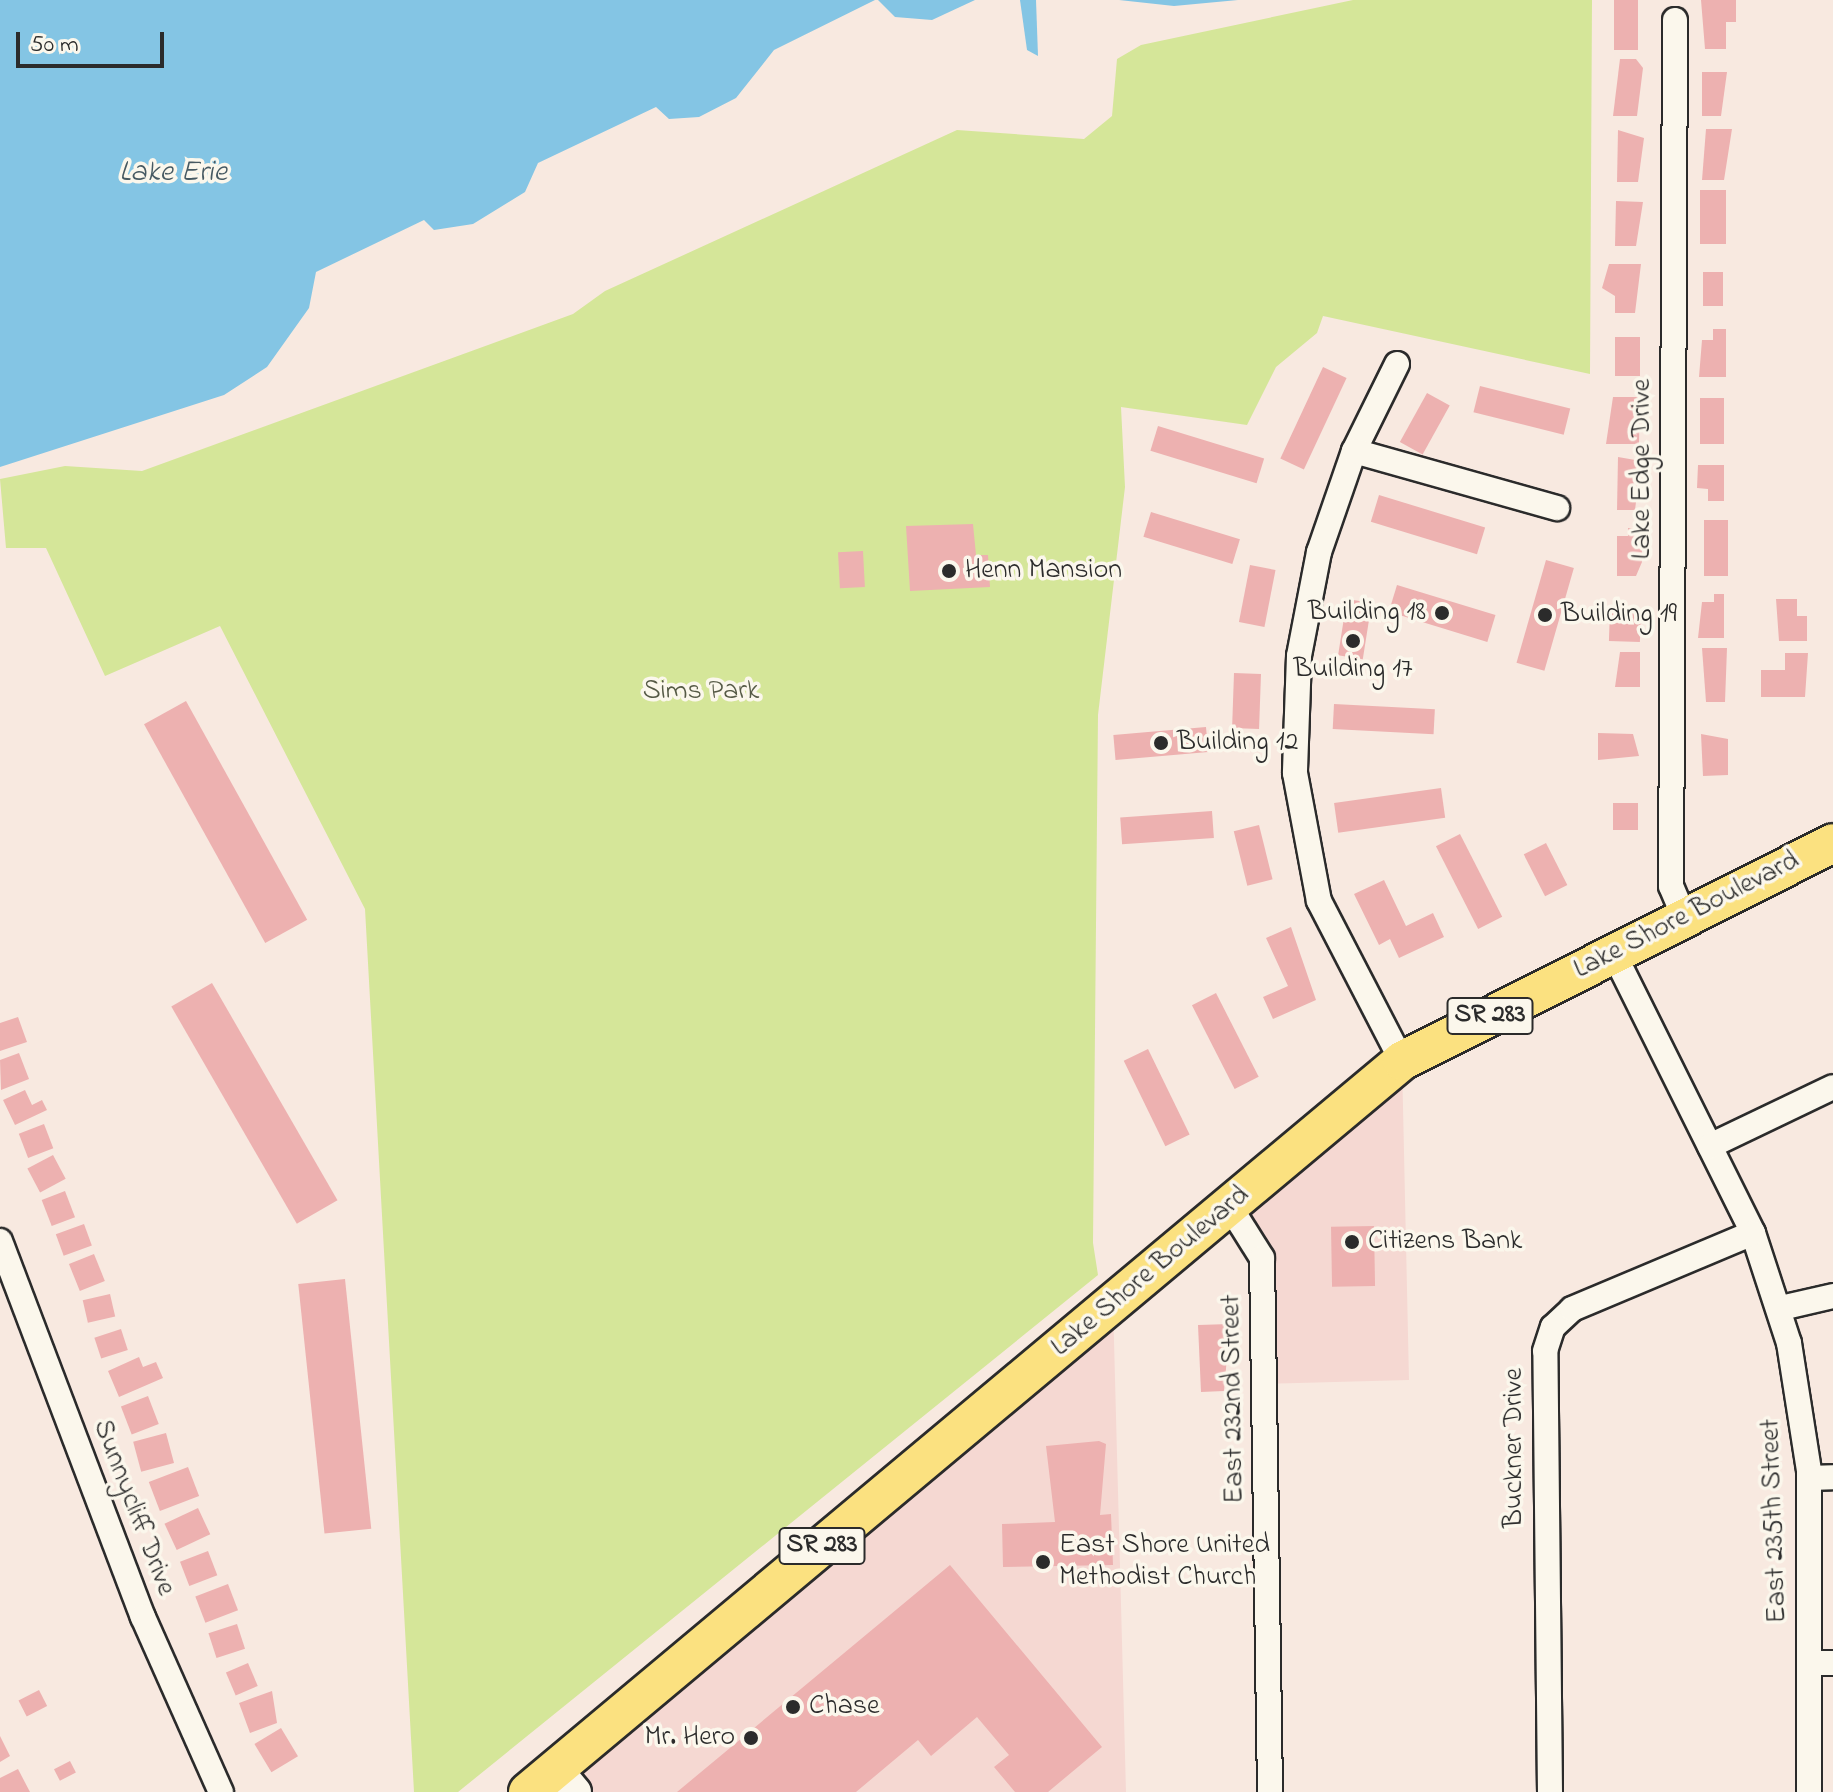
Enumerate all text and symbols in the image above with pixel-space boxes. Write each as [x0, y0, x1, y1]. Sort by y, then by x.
scale bar [20, 16, 168, 66]
text: 50 m [30, 28, 79, 63]
water label: Lake Erie [119, 155, 227, 191]
street label: Lake Edge Drive [1626, 379, 1660, 559]
place label: Henn Mansion [965, 554, 1122, 588]
marker: Henn Mansion [940, 562, 958, 580]
place label: Building 18 [1308, 596, 1426, 630]
place label: Building 19 [1561, 598, 1677, 632]
marker: Building 18 [1433, 604, 1451, 622]
marker: Building 19 [1536, 606, 1554, 624]
marker: Building 17 [1344, 632, 1362, 650]
place label: Building 17 [1293, 653, 1413, 687]
park label: Sims Park [643, 675, 759, 709]
place label: Building 12 [1177, 726, 1299, 760]
marker: Building 12 [1152, 734, 1170, 752]
street label: Lake Shore Boulevard [1569, 845, 1805, 987]
road number: SR 283 [1446, 994, 1534, 1038]
street label: Lake Shore Boulevard [1045, 1179, 1257, 1365]
place label: Citizens Bank [1368, 1225, 1522, 1259]
marker: Citizens Bank [1343, 1233, 1361, 1251]
street label: East 232nd Street [1215, 1294, 1253, 1504]
street label: Buckner Drive [1498, 1368, 1532, 1528]
street label: Sunnycliff Drive [84, 1415, 182, 1601]
street label: East 235th Street [1755, 1418, 1795, 1624]
road number: SR 283 [778, 1524, 866, 1568]
place label: East Shore United Methodist Church [1059, 1529, 1270, 1595]
marker: East Shore United Methodist Church [1034, 1553, 1052, 1571]
place label: Chase [809, 1690, 880, 1724]
marker: Chase [784, 1698, 802, 1716]
place label: Mr. Hero [645, 1721, 735, 1755]
marker: Mr. Hero [742, 1729, 760, 1747]

